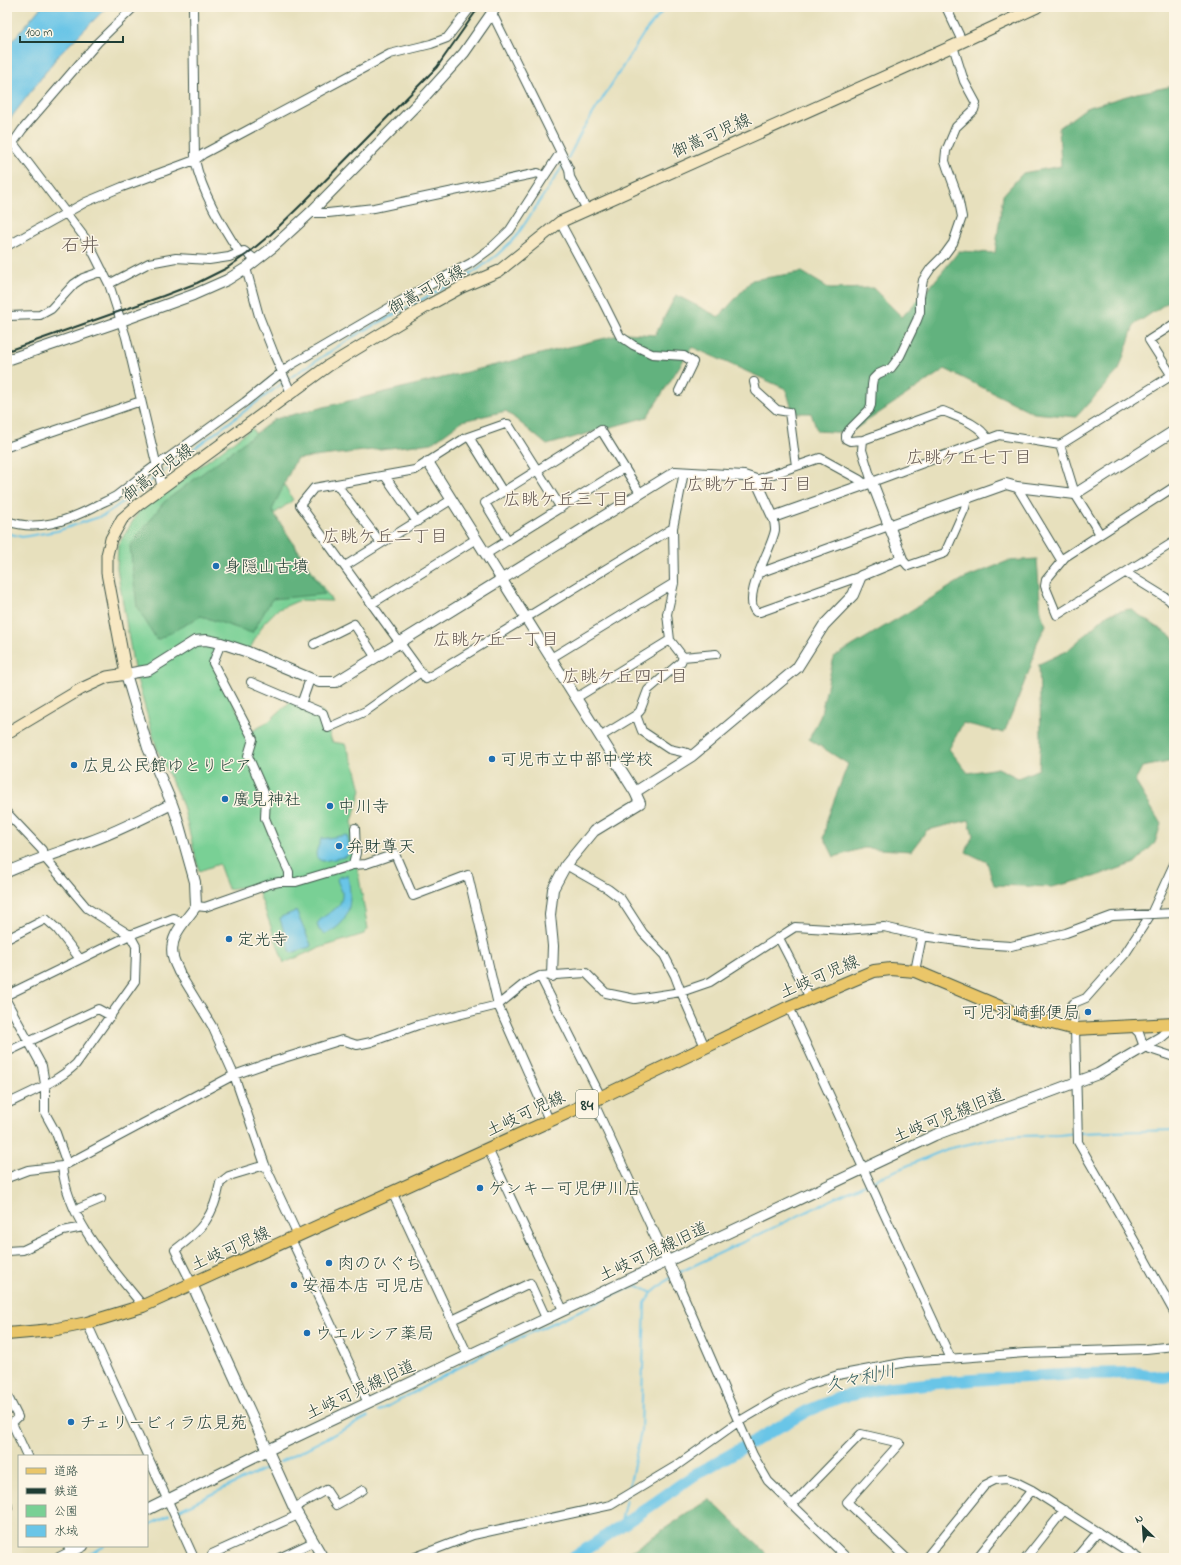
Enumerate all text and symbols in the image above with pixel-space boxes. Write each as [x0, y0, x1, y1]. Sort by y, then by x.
scale bar [20, 18, 123, 44]
text: 100 m [26, 24, 53, 42]
street label: 御嵩可児線 [668, 108, 756, 165]
district label: 石井 [61, 233, 99, 260]
street label: 御嵩可児線 [383, 259, 470, 322]
street label: 御嵩可児線 [116, 438, 199, 509]
district label: 広眺ケ丘七丁目 [906, 446, 1032, 472]
district label: 広眺ケ丘五丁目 [686, 473, 812, 499]
district label: 広眺ケ丘三丁目 [503, 488, 629, 514]
district label: 広眺ケ丘二丁目 [322, 525, 448, 551]
place label: 身隠山古墳 [224, 555, 309, 580]
marker: 身隠山古墳 [211, 561, 221, 571]
district label: 広眺ケ丘一丁目 [433, 628, 559, 654]
district label: 広眺ケ丘四丁目 [562, 665, 688, 691]
place label: 可児市立中部中学校 [500, 748, 653, 773]
place label: 広見公民館ゆとりピア [82, 754, 252, 779]
marker: 可児市立中部中学校 [487, 754, 497, 764]
marker: 広見公民館ゆとりピア [69, 760, 79, 770]
place label: 廣見神社 [233, 788, 301, 813]
marker: 廣見神社 [220, 794, 230, 804]
place label: 中川寺 [338, 795, 389, 820]
marker: 中川寺 [325, 801, 335, 811]
place label: 弁財尊天 [347, 835, 415, 860]
marker: 弁財尊天 [334, 841, 344, 851]
place label: 定光寺 [237, 928, 288, 953]
marker: 定光寺 [224, 934, 234, 944]
street label: 土岐可児線 [776, 949, 864, 1005]
place label: 可児羽崎郵便局 [961, 1001, 1080, 1026]
marker: 可児羽崎郵便局 [1083, 1007, 1093, 1017]
street label: 土岐可児線旧道 [889, 1083, 1008, 1150]
street label: 土岐可児線 [482, 1085, 569, 1144]
road number: 84 [576, 1090, 598, 1118]
place label: ゲンキー可児伊川店 [488, 1177, 641, 1202]
marker: ゲンキー可児伊川店 [475, 1183, 485, 1193]
street label: 土岐可児線旧道 [594, 1216, 713, 1289]
street label: 土岐可児線 [187, 1221, 275, 1278]
place label: 肉のひぐち [337, 1252, 422, 1277]
marker: 肉のひぐち [324, 1258, 334, 1268]
place label: 安福本店 可児店 [302, 1274, 425, 1299]
marker: 安福本店 可児店 [289, 1280, 299, 1290]
place label: ウエルシア薬局 [315, 1322, 434, 1347]
marker: ウエルシア薬局 [302, 1328, 312, 1338]
street label: 土岐可児線旧道 [301, 1354, 420, 1427]
water label: 久々利川 [822, 1359, 898, 1401]
place label: チェリービィラ広見苑 [79, 1411, 247, 1436]
marker: チェリービィラ広見苑 [66, 1417, 76, 1427]
legend [18, 1455, 148, 1547]
text: 道路 [54, 1463, 78, 1481]
text: 鉄道 [54, 1483, 78, 1501]
text: 公園 [54, 1503, 78, 1521]
north arrow [1123, 1507, 1163, 1547]
text: N [1132, 1510, 1146, 1528]
text: 水域 [54, 1523, 78, 1541]

